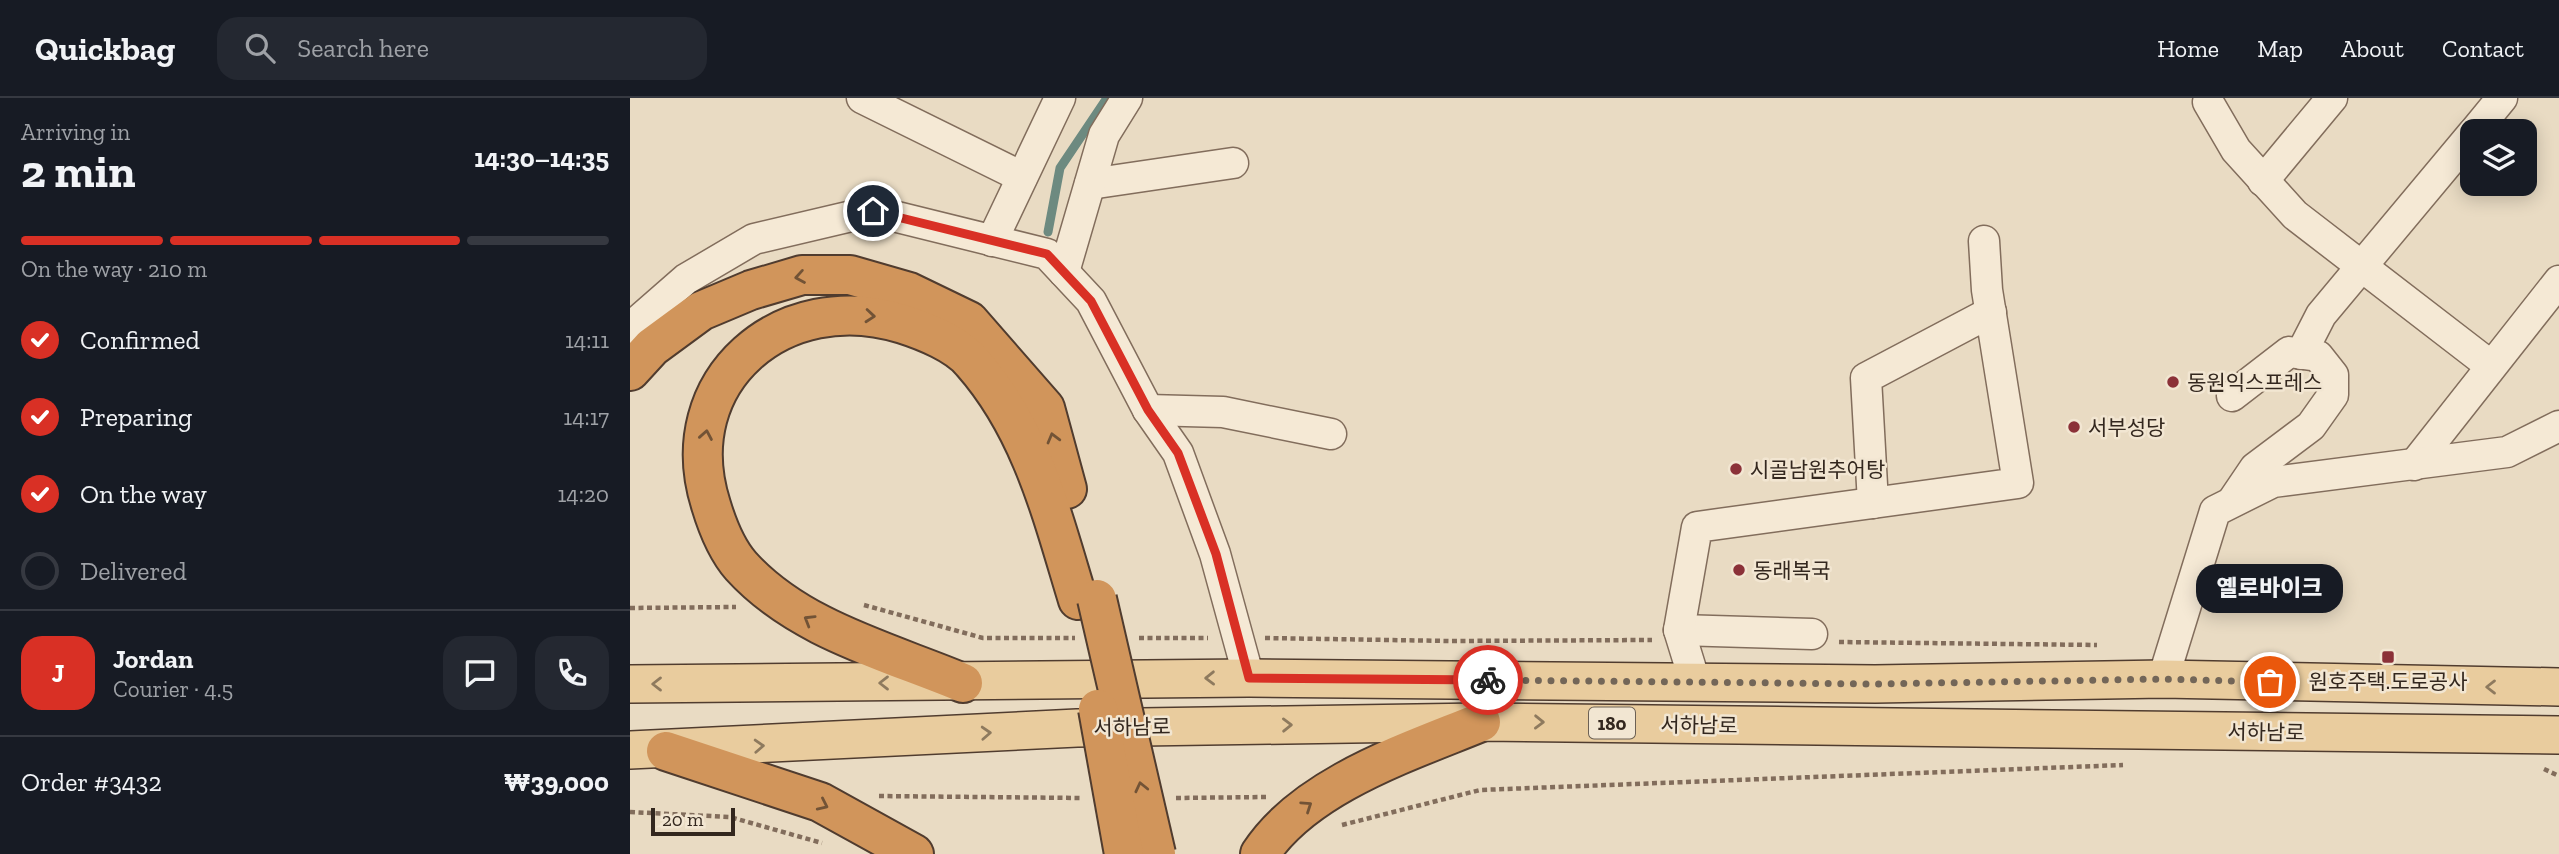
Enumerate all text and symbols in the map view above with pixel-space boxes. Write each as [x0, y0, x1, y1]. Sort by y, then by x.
search box [217, 17, 707, 80]
text: Quickbag [35, 29, 175, 68]
icon: search [241, 29, 279, 67]
text: Search here [297, 32, 429, 64]
text: Home [2157, 34, 2219, 63]
text: Map [2257, 34, 2303, 63]
text: About [2341, 34, 2404, 63]
text: Contact [2442, 34, 2524, 63]
text: Arriving in [21, 118, 130, 146]
map controls [2460, 119, 2537, 196]
button: layers [2460, 119, 2537, 196]
text: 14:30–14:35 [474, 142, 609, 174]
text: 2 min [21, 144, 136, 199]
pin [843, 181, 903, 241]
icon: home [854, 192, 892, 230]
text: On the way · 210 m [21, 255, 207, 283]
one-way arrow [794, 269, 806, 284]
one-way arrow [865, 308, 876, 323]
icon: check [21, 321, 59, 359]
text: Confirmed [80, 324, 200, 356]
text: 14:11 [565, 326, 609, 354]
place label: 동원익스프레스 [2187, 370, 2322, 395]
marker: 동원익스프레스 [2165, 374, 2181, 390]
icon: check [21, 398, 59, 436]
text: Preparing [80, 401, 192, 433]
text: 14:17 [563, 403, 609, 431]
place label: 서부성당 [2088, 415, 2165, 440]
marker: 서부성당 [2066, 419, 2082, 435]
one-way arrow [697, 429, 712, 441]
one-way arrow [1047, 433, 1062, 445]
place label: 시골남원추어탕 [1750, 457, 1885, 482]
marker: 시골남원추어탕 [1728, 461, 1744, 477]
icon: check [21, 475, 59, 513]
text: On the way [80, 478, 207, 510]
text: 14:20 [558, 480, 609, 508]
text: Delivered [80, 555, 187, 587]
place label: 동래복국 [1753, 558, 1830, 583]
marker: 동래복국 [1731, 562, 1747, 578]
callout: 옐로바이크 [2196, 563, 2344, 612]
text: 옐로바이크 [2217, 574, 2322, 602]
one-way arrow [804, 615, 817, 628]
button: chat [443, 636, 517, 710]
button: phone [535, 636, 609, 710]
text: Jordan [113, 643, 193, 675]
courier [1453, 645, 1523, 715]
marker: 원호주택.도로공사 [2380, 649, 2396, 665]
pin [2240, 652, 2300, 712]
text: J [52, 657, 64, 689]
icon: bike [1469, 661, 1507, 699]
icon: bag [2251, 663, 2289, 701]
place label: 원호주택.도로공사 [2309, 669, 2468, 694]
one-way arrow [1204, 671, 1215, 686]
text: Courier · 4.5 [113, 675, 233, 703]
one-way arrow [879, 675, 889, 691]
one-way arrow [651, 676, 662, 692]
one-way arrow [2485, 679, 2496, 695]
road number: 180 [1589, 708, 1635, 738]
street label: 서하남로 [1660, 712, 1738, 738]
street label: 서하남로 [1093, 714, 1171, 740]
one-way arrow [1533, 715, 1544, 730]
one-way arrow [1282, 717, 1292, 733]
street label: 서하남로 [2227, 719, 2305, 745]
one-way arrow [981, 726, 992, 741]
one-way arrow [754, 738, 765, 753]
text: Order #3432 [21, 766, 162, 798]
text: ₩39,000 [504, 766, 609, 798]
one-way arrow [1134, 782, 1149, 794]
one-way arrow [816, 796, 828, 810]
one-way arrow [1300, 802, 1313, 815]
scale bar [651, 805, 735, 837]
text: 20 m [662, 808, 703, 831]

